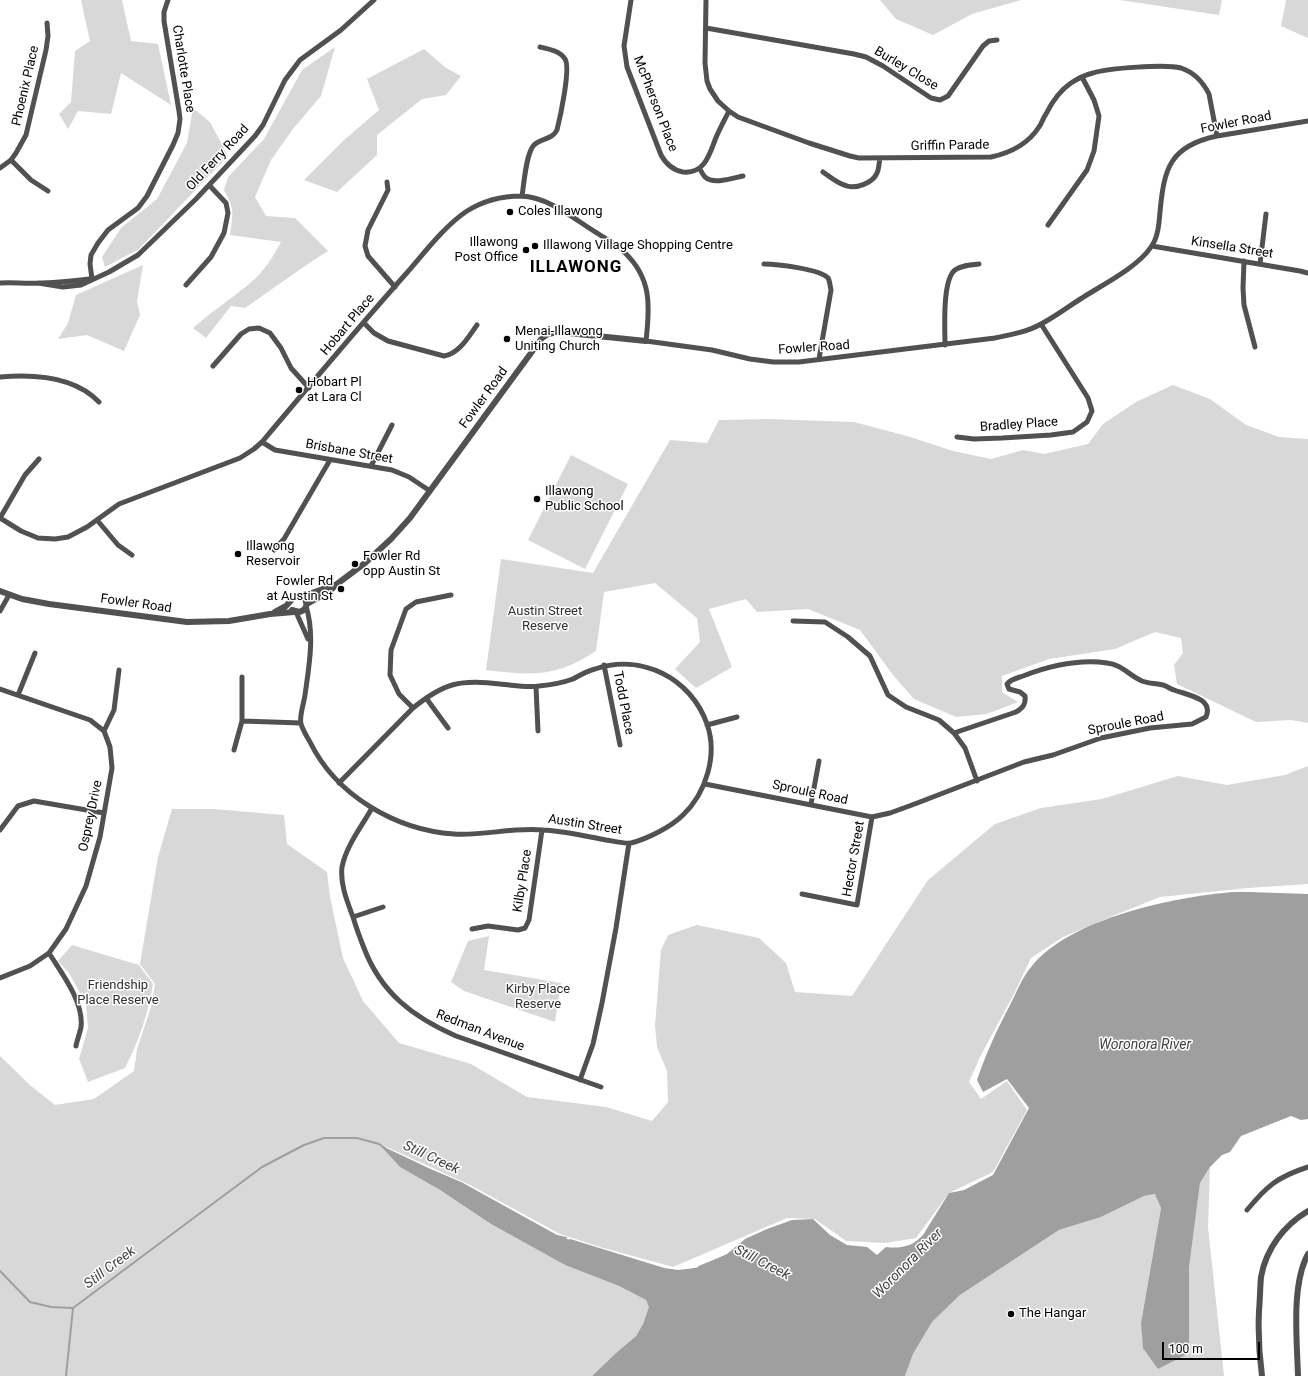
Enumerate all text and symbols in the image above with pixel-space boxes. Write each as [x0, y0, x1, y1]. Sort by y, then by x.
street label: Charlotte Place [168, 24, 198, 114]
street label: Phoenix Place [9, 44, 43, 128]
street label: Burley Close [871, 44, 941, 94]
street label: McPherson Place [630, 54, 680, 154]
street label: Fowler Road [1199, 108, 1273, 138]
street label: Old Ferry Road [183, 122, 253, 194]
street label: Griffin Parade [911, 138, 989, 154]
place label: Coles Illawong [518, 204, 602, 220]
marker: Coles Illawong [505, 207, 515, 217]
street label: Kinsella Street [1190, 234, 1274, 262]
place label: Illawong Post Office [455, 235, 518, 266]
place label: Illawong Village Shopping Centre [543, 238, 733, 254]
marker: Illawong Village Shopping Centre [530, 241, 540, 251]
marker: Illawong Post Office [521, 245, 531, 255]
district label: ILLAWONG [530, 258, 622, 278]
street label: Hobart Place [318, 291, 378, 359]
place label: Menai-Illawong Uniting Church [515, 324, 603, 355]
marker: Menai-Illawong Uniting Church [502, 334, 512, 344]
street label: Fowler Road [778, 338, 850, 358]
street label: Fowler Road [457, 364, 511, 432]
place label: Hobart Pl at Lara Cl [307, 375, 362, 406]
marker: Hobart Pl at Lara Cl [294, 385, 304, 395]
street label: Bradley Place [979, 414, 1059, 436]
street label: Brisbane Street [304, 437, 394, 467]
place label: Illawong Public School [545, 484, 624, 515]
marker: Illawong Public School [532, 494, 542, 504]
place label: Illawong Reservoir [246, 539, 300, 570]
marker: Illawong Reservoir [233, 549, 243, 559]
place label: Fowler Rd opp Austin St [363, 549, 440, 580]
marker: Fowler Rd opp Austin St [350, 559, 360, 569]
place label: Fowler Rd at Austin St [266, 574, 333, 605]
marker: Fowler Rd at Austin St [336, 584, 346, 594]
street label: Fowler Road [99, 591, 173, 617]
park label: Austin Street Reserve [508, 604, 582, 635]
street label: Todd Place [609, 670, 637, 736]
street label: Sproule Road [1087, 709, 1165, 739]
street label: Sproule Road [771, 777, 849, 809]
street label: Osprey Drive [76, 779, 106, 853]
street label: Austin Street [547, 811, 623, 839]
street label: Hector Street [840, 820, 868, 898]
street label: Kilby Place [510, 849, 536, 913]
park label: Friendship Place Reserve [77, 978, 159, 1009]
park label: Kirby Place Reserve [506, 982, 570, 1013]
street label: Redman Avenue [434, 1007, 526, 1055]
water label: Woronora River [1099, 1037, 1191, 1053]
water label: Still Creek [400, 1138, 462, 1178]
water label: Woronora River [869, 1225, 947, 1303]
water label: Still Creek [731, 1242, 793, 1284]
water label: Still Creek [81, 1243, 139, 1293]
place label: The Hangar [1019, 1306, 1086, 1322]
marker: The Hangar [1006, 1309, 1016, 1319]
scale bar [1164, 1334, 1262, 1360]
text: 100 m [1169, 1342, 1203, 1356]

